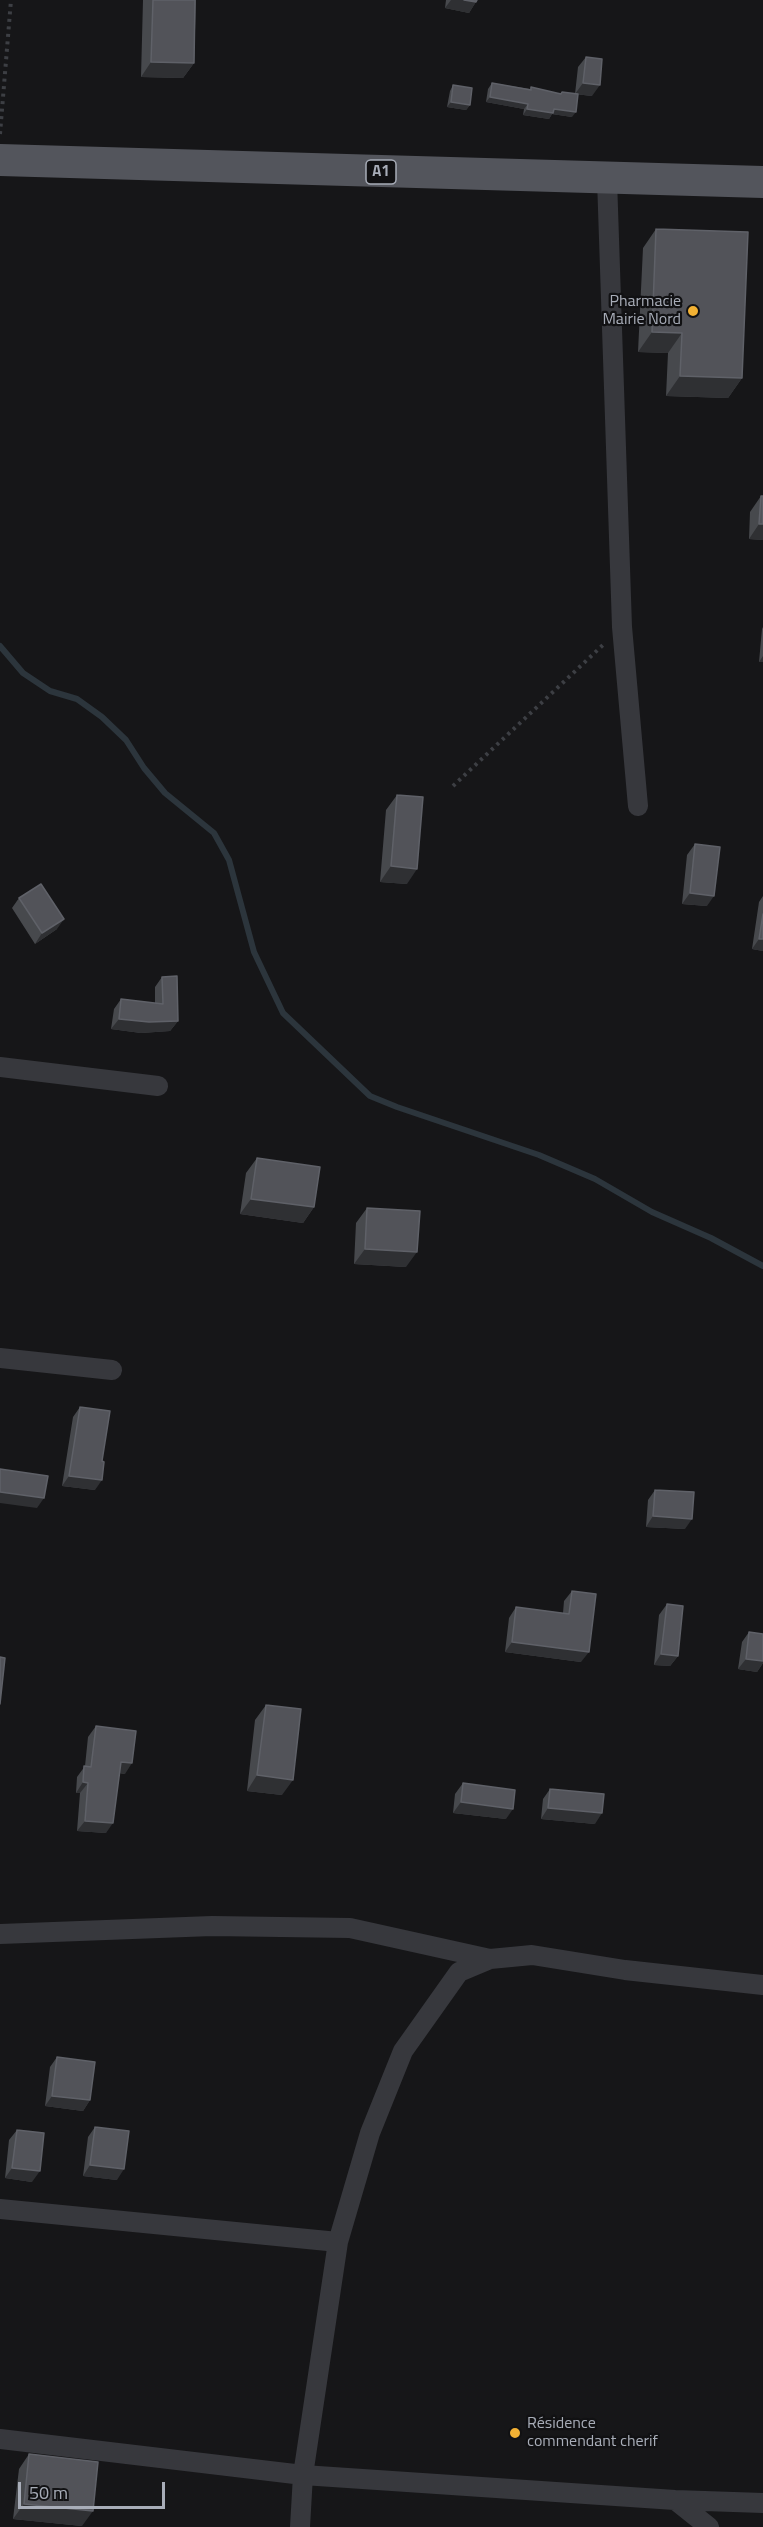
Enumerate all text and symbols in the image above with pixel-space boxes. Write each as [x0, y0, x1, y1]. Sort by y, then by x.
road number: A1 [366, 160, 396, 184]
place label: Pharmacie Mairie Nord [602, 292, 681, 330]
marker: Pharmacie Mairie Nord [686, 304, 700, 318]
place label: Résidence commendant cherif [527, 2414, 658, 2452]
marker: Résidence commendant cherif [508, 2426, 522, 2440]
scale bar [21, 2470, 168, 2508]
text: 50 m [29, 2479, 68, 2506]

